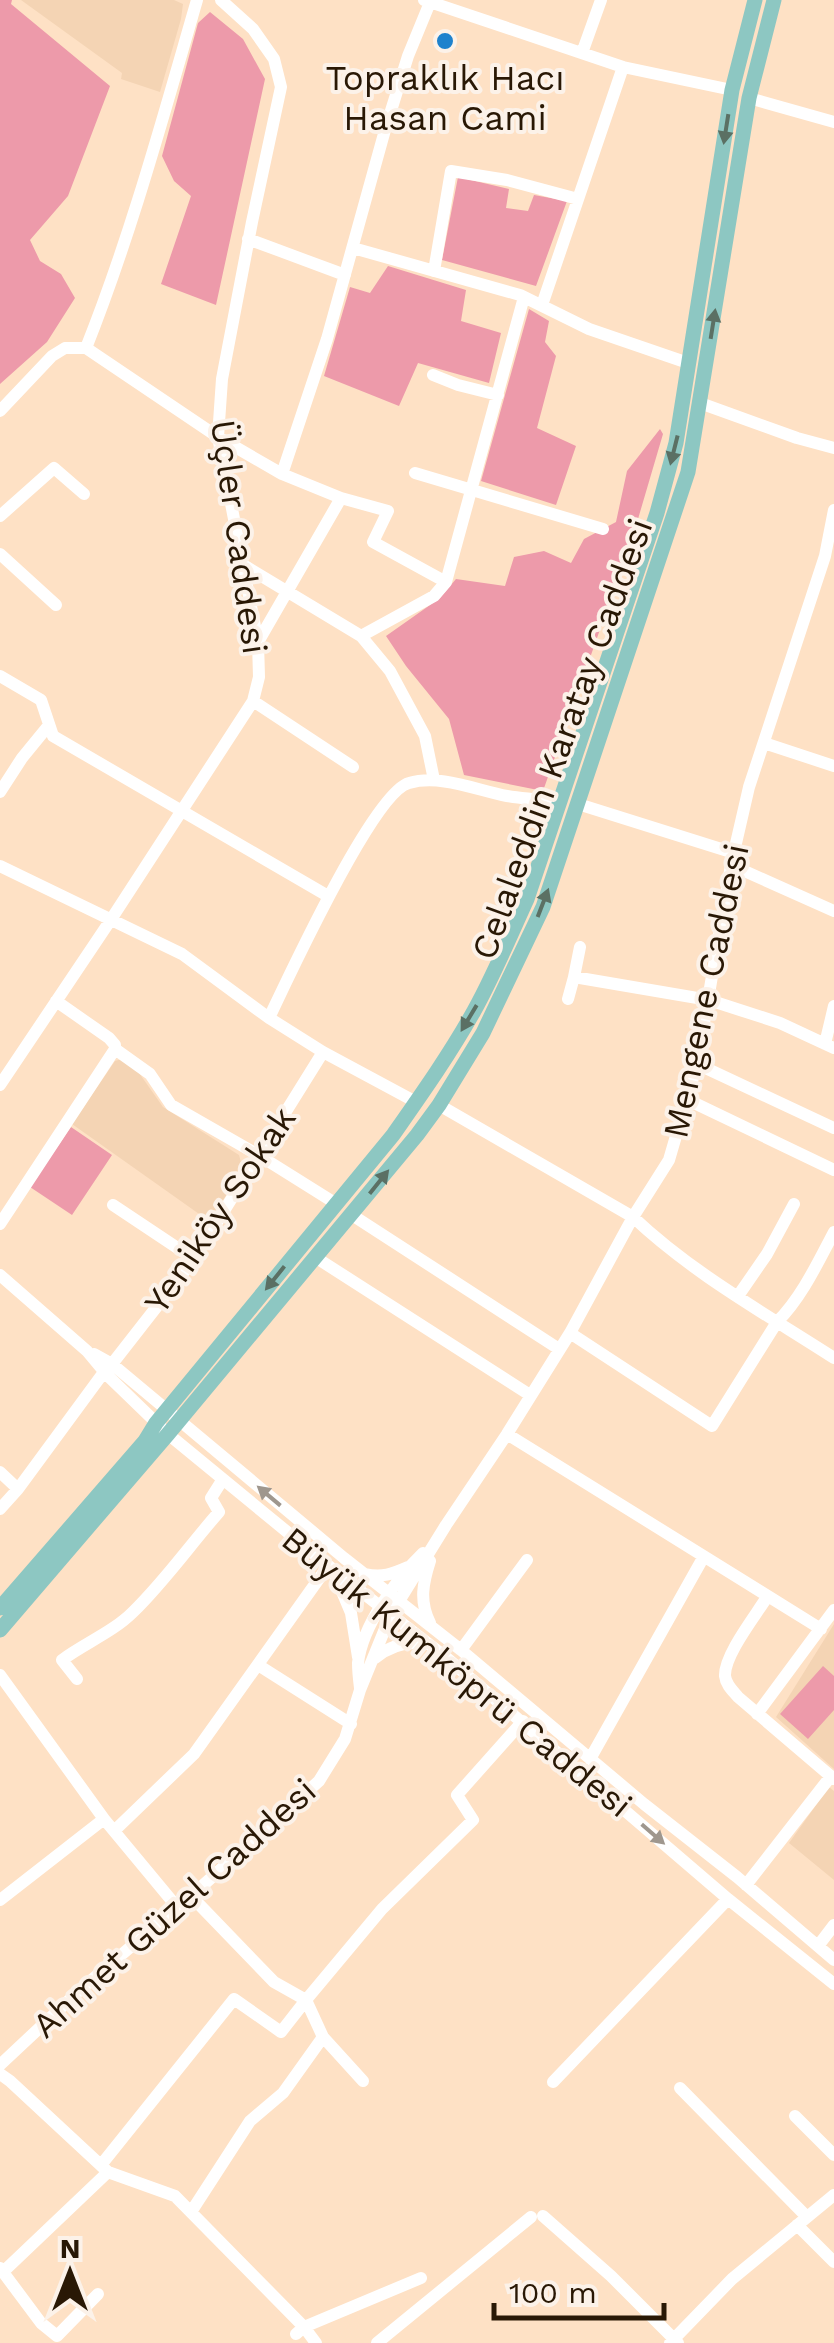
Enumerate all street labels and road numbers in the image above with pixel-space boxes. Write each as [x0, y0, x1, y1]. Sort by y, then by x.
street label: Üçler Caddesi [202, 417, 276, 657]
street label: Celaleddin Karatay Caddesi [463, 513, 661, 965]
street label: Mengene Caddesi [654, 840, 758, 1142]
street label: Yeniköy Sokak [135, 1099, 305, 1321]
street label: Büyük Kumköprü Caddesi [274, 1518, 640, 1826]
street label: Ahmet Güzel Caddesi [24, 1770, 324, 2046]

